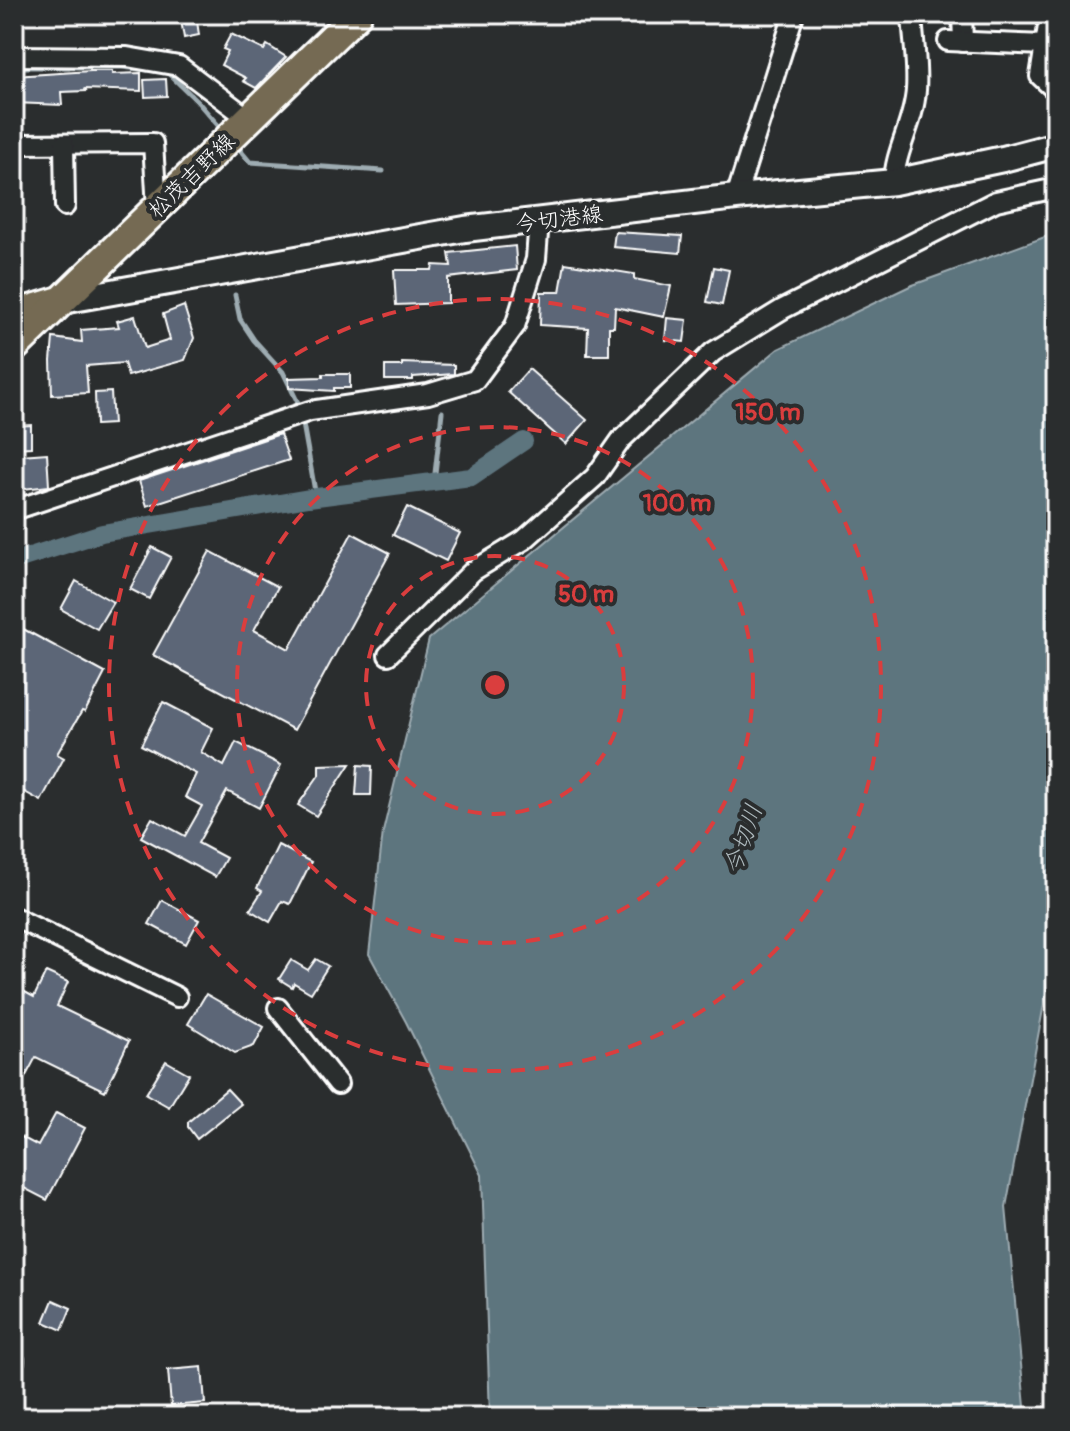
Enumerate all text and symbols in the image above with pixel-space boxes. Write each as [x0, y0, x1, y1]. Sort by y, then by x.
street label: 松茂吉野線 [142, 127, 241, 224]
street label: 今切港線 [514, 200, 605, 238]
text: 150 m [735, 398, 801, 427]
text: 100 m [643, 489, 711, 518]
text: 50 m [558, 580, 614, 609]
centre of rings [481, 671, 509, 699]
water label: 今切川 [718, 800, 769, 878]

